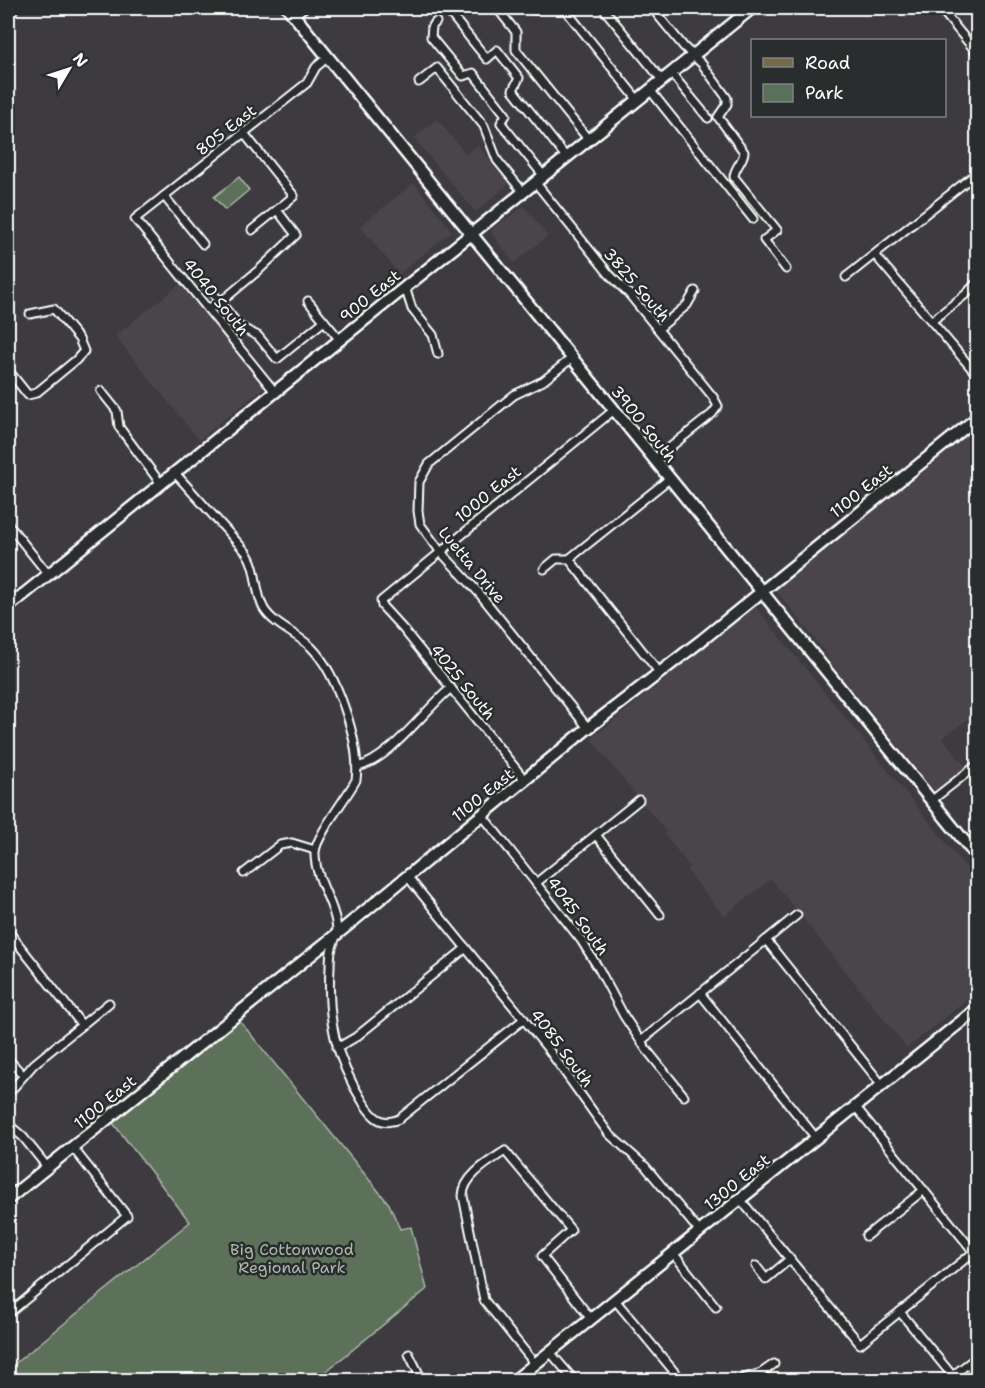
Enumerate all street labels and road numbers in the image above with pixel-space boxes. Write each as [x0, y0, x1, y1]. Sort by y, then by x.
street label: 805 East [191, 100, 261, 160]
street label: 3825 South [599, 244, 675, 326]
street label: 4040 South [178, 254, 254, 340]
street label: 900 East [335, 265, 405, 327]
street label: 3900 South [606, 381, 682, 467]
street label: 1100 East [825, 459, 897, 523]
street label: 1000 East [451, 461, 525, 527]
street label: Luetta Drive [434, 522, 510, 608]
street label: 4025 South [426, 640, 500, 724]
street label: 1100 East [447, 763, 519, 827]
street label: 4045 South [542, 873, 614, 959]
street label: 4085 South [526, 1005, 598, 1091]
street label: 1100 East [69, 1070, 141, 1134]
street label: 1300 East [700, 1149, 774, 1215]

